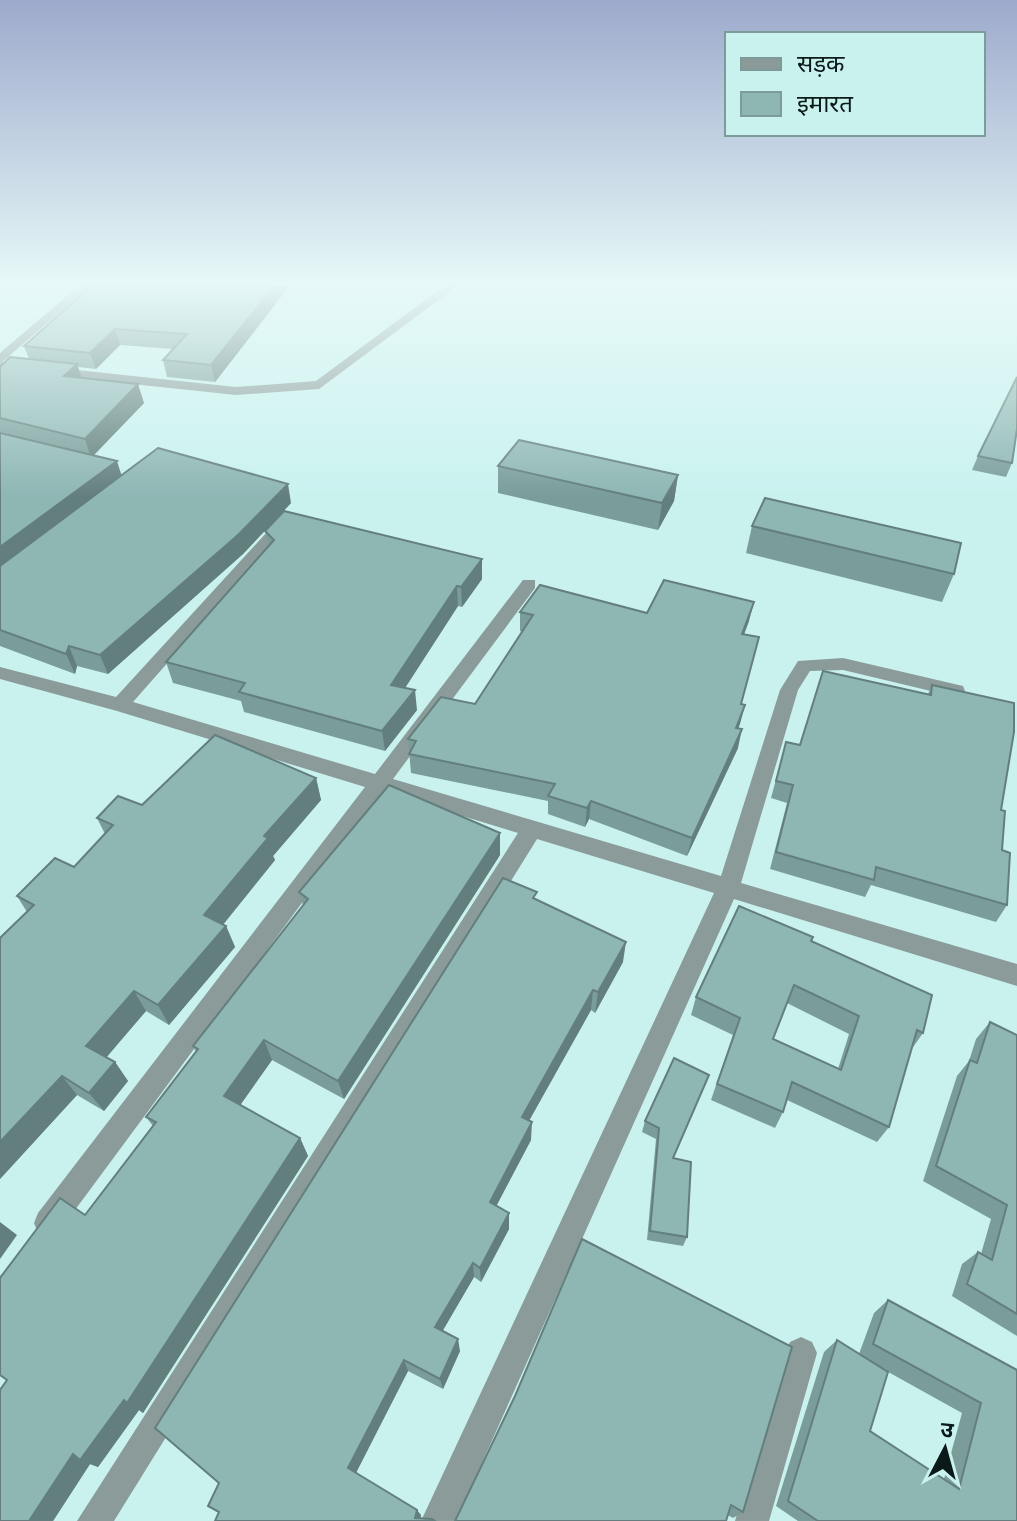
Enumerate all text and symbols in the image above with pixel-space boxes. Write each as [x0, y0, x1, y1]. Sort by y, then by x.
legend [725, 32, 985, 136]
text: सड़क [797, 48, 845, 79]
text: इमारत [797, 88, 854, 119]
north arrow [905, 1409, 985, 1489]
text: उ [939, 1415, 956, 1444]

